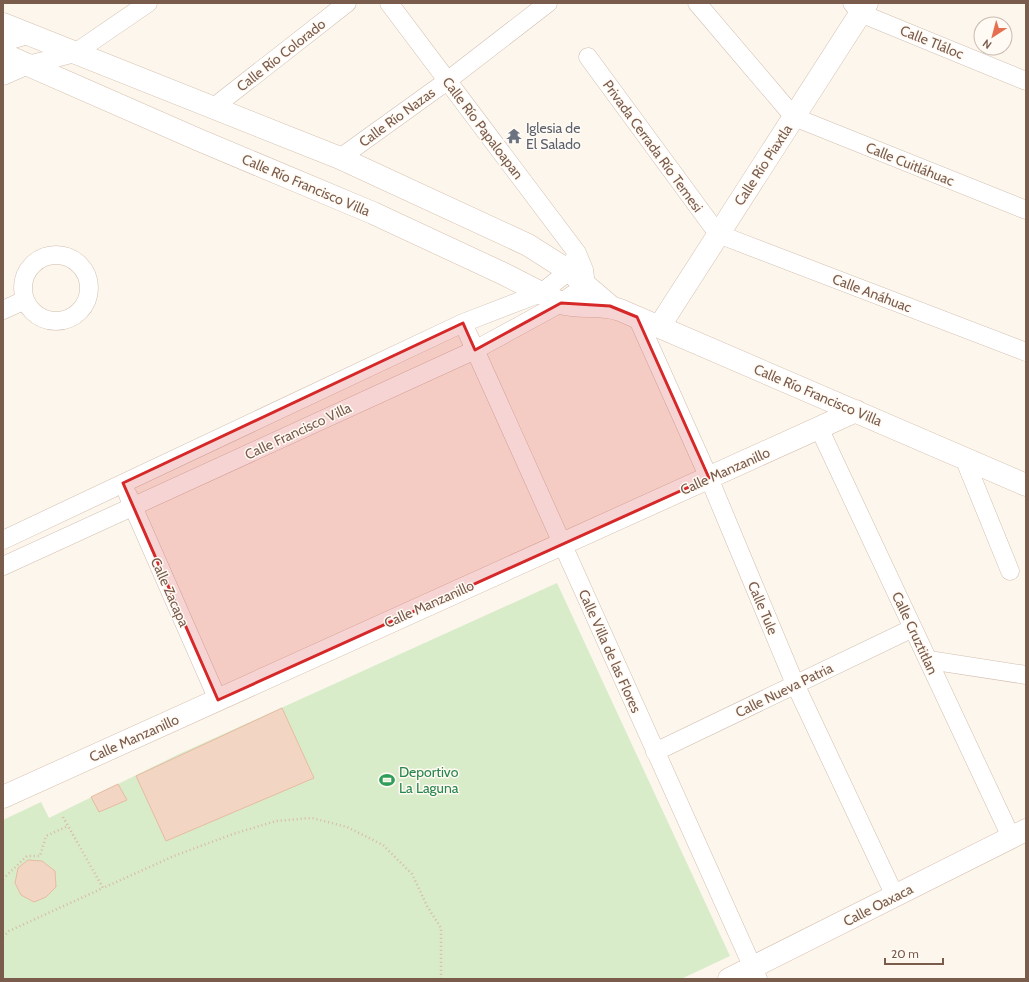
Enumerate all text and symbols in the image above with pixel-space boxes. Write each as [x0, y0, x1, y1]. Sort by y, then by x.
street label: Calle Río Colorado [233, 15, 329, 95]
north arrow [973, 16, 1013, 56]
street label: Calle Tláloc [898, 21, 966, 63]
text: N [980, 36, 994, 52]
street label: Calle Río Papaloapan [439, 73, 527, 183]
street label: Privada Cerrada Río Temesi [599, 76, 707, 216]
street label: Calle Río Nazas [355, 83, 439, 151]
place label: Iglesia de El Salado [526, 119, 581, 153]
street label: Calle Río Piaxtla [730, 121, 796, 209]
temple icon: Iglesia de El Salado [505, 127, 523, 145]
street label: Calle Cuitláhuac [863, 138, 957, 190]
street label: Calle Río Francisco Villa [239, 150, 373, 220]
street label: Calle Anáhuac [830, 270, 914, 316]
street label: Calle Río Francisco Villa [751, 360, 885, 430]
street label: Calle Francisco Villa [242, 398, 354, 464]
street label: Calle Manzanillo [677, 443, 773, 499]
street label: Calle Zacapa [147, 555, 193, 630]
street label: Calle Manzanillo [381, 576, 477, 632]
street label: Calle Tule [744, 579, 782, 637]
street label: Calle Villa de las Flores [575, 586, 645, 716]
street label: Calle Cruztitlan [888, 589, 942, 677]
street label: Calle Nueva Patria [732, 659, 836, 721]
street label: Calle Manzanillo [86, 710, 182, 766]
place label: Deportivo La Laguna [399, 763, 459, 797]
sports icon: Deportivo La Laguna [378, 771, 396, 789]
street label: Calle Oaxaca [840, 880, 916, 930]
scale bar [885, 940, 943, 966]
text: 20 m [891, 946, 919, 961]

